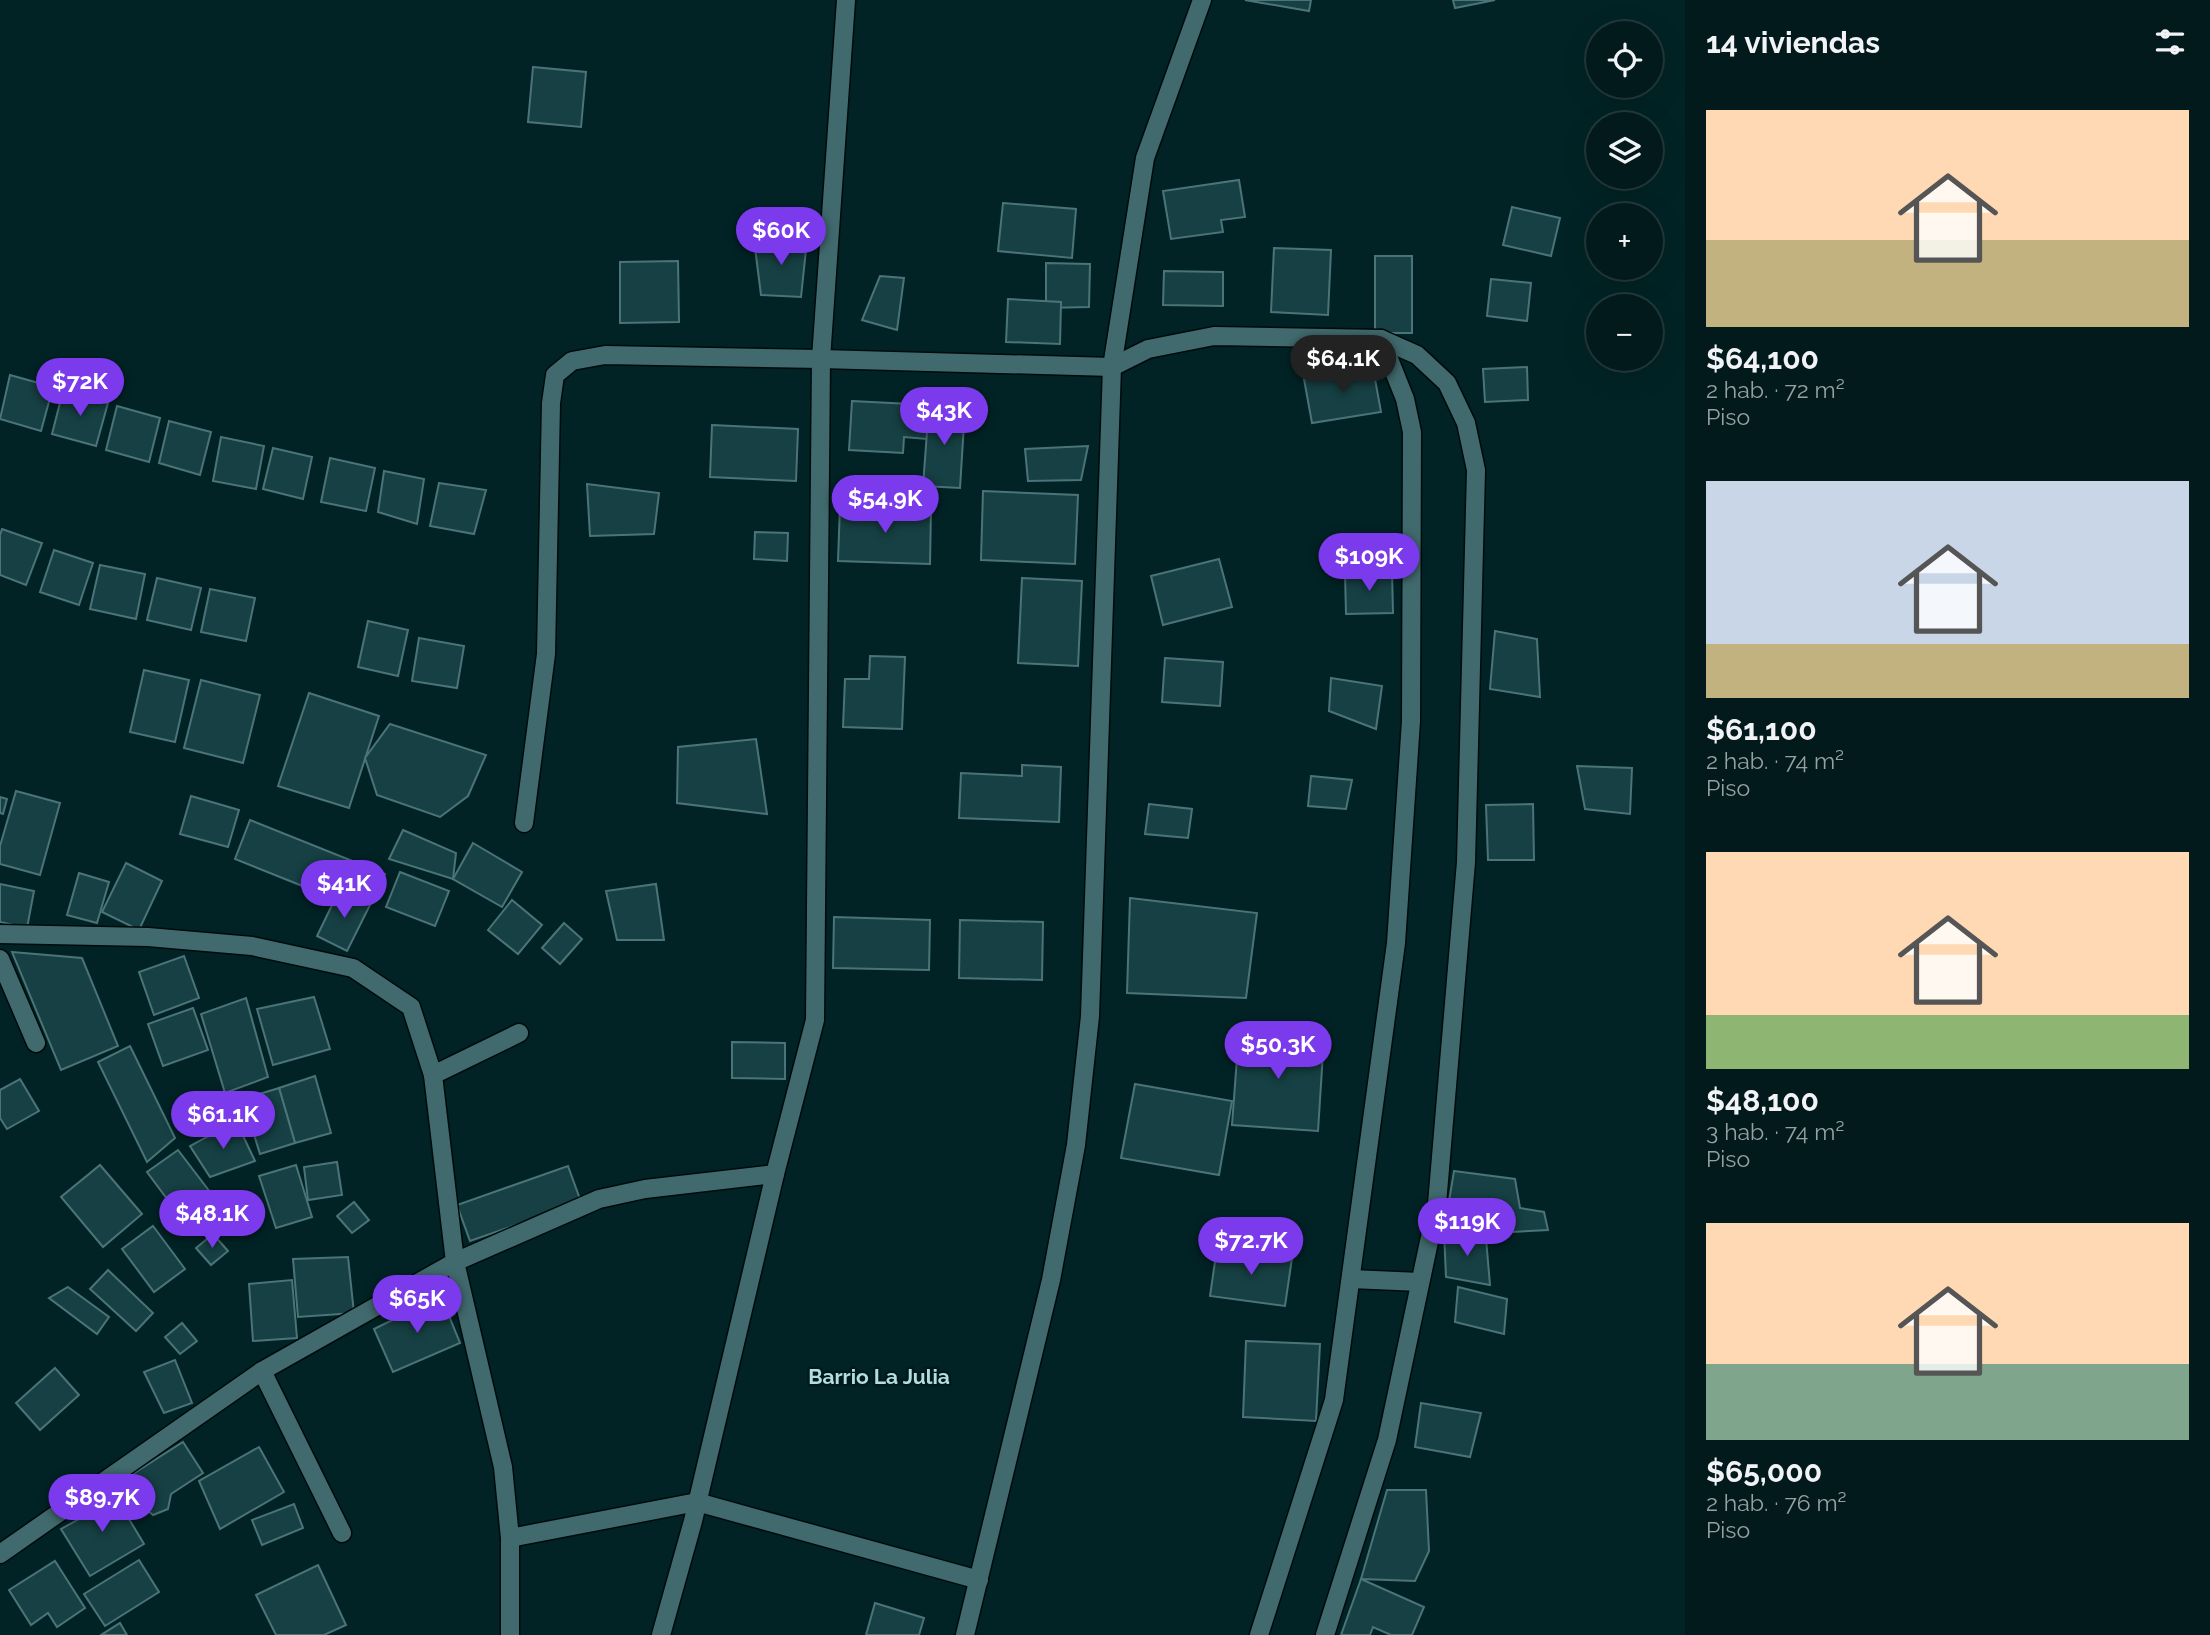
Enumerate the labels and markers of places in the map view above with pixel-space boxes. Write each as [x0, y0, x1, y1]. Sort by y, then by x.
pin: $60K [740, 208, 822, 267]
pin: $64.1K [1286, 336, 1400, 395]
pin: $72K [39, 358, 121, 418]
pin: $43K [903, 388, 985, 447]
pin: $54.9K [828, 476, 942, 535]
pin: $109K [1320, 534, 1418, 593]
pin: $41K [303, 860, 385, 920]
pin: $50.3K [1221, 1021, 1335, 1081]
pin: $61.1K [166, 1092, 280, 1151]
pin: $48.1K [155, 1190, 269, 1250]
pin: $119K [1418, 1198, 1516, 1258]
pin: $72.7K [1194, 1218, 1308, 1277]
pin: $65K [376, 1276, 458, 1335]
pin: $89.7K [45, 1474, 159, 1534]

